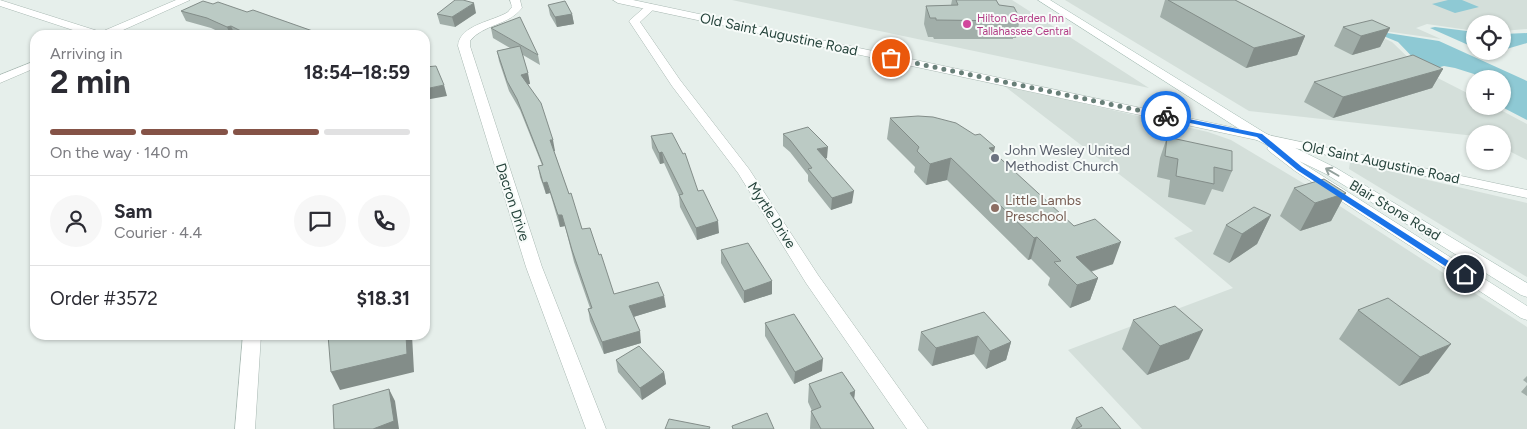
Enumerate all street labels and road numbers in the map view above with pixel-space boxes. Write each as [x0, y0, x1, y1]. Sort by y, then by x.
street label: Old Saint Augustine Road [699, 9, 859, 60]
street label: Old Saint Augustine Road [1301, 137, 1461, 188]
street label: Dacron Drive [492, 161, 533, 244]
street label: Blair Stone Road [1346, 177, 1443, 244]
street label: Myrtle Drive [744, 179, 800, 252]

